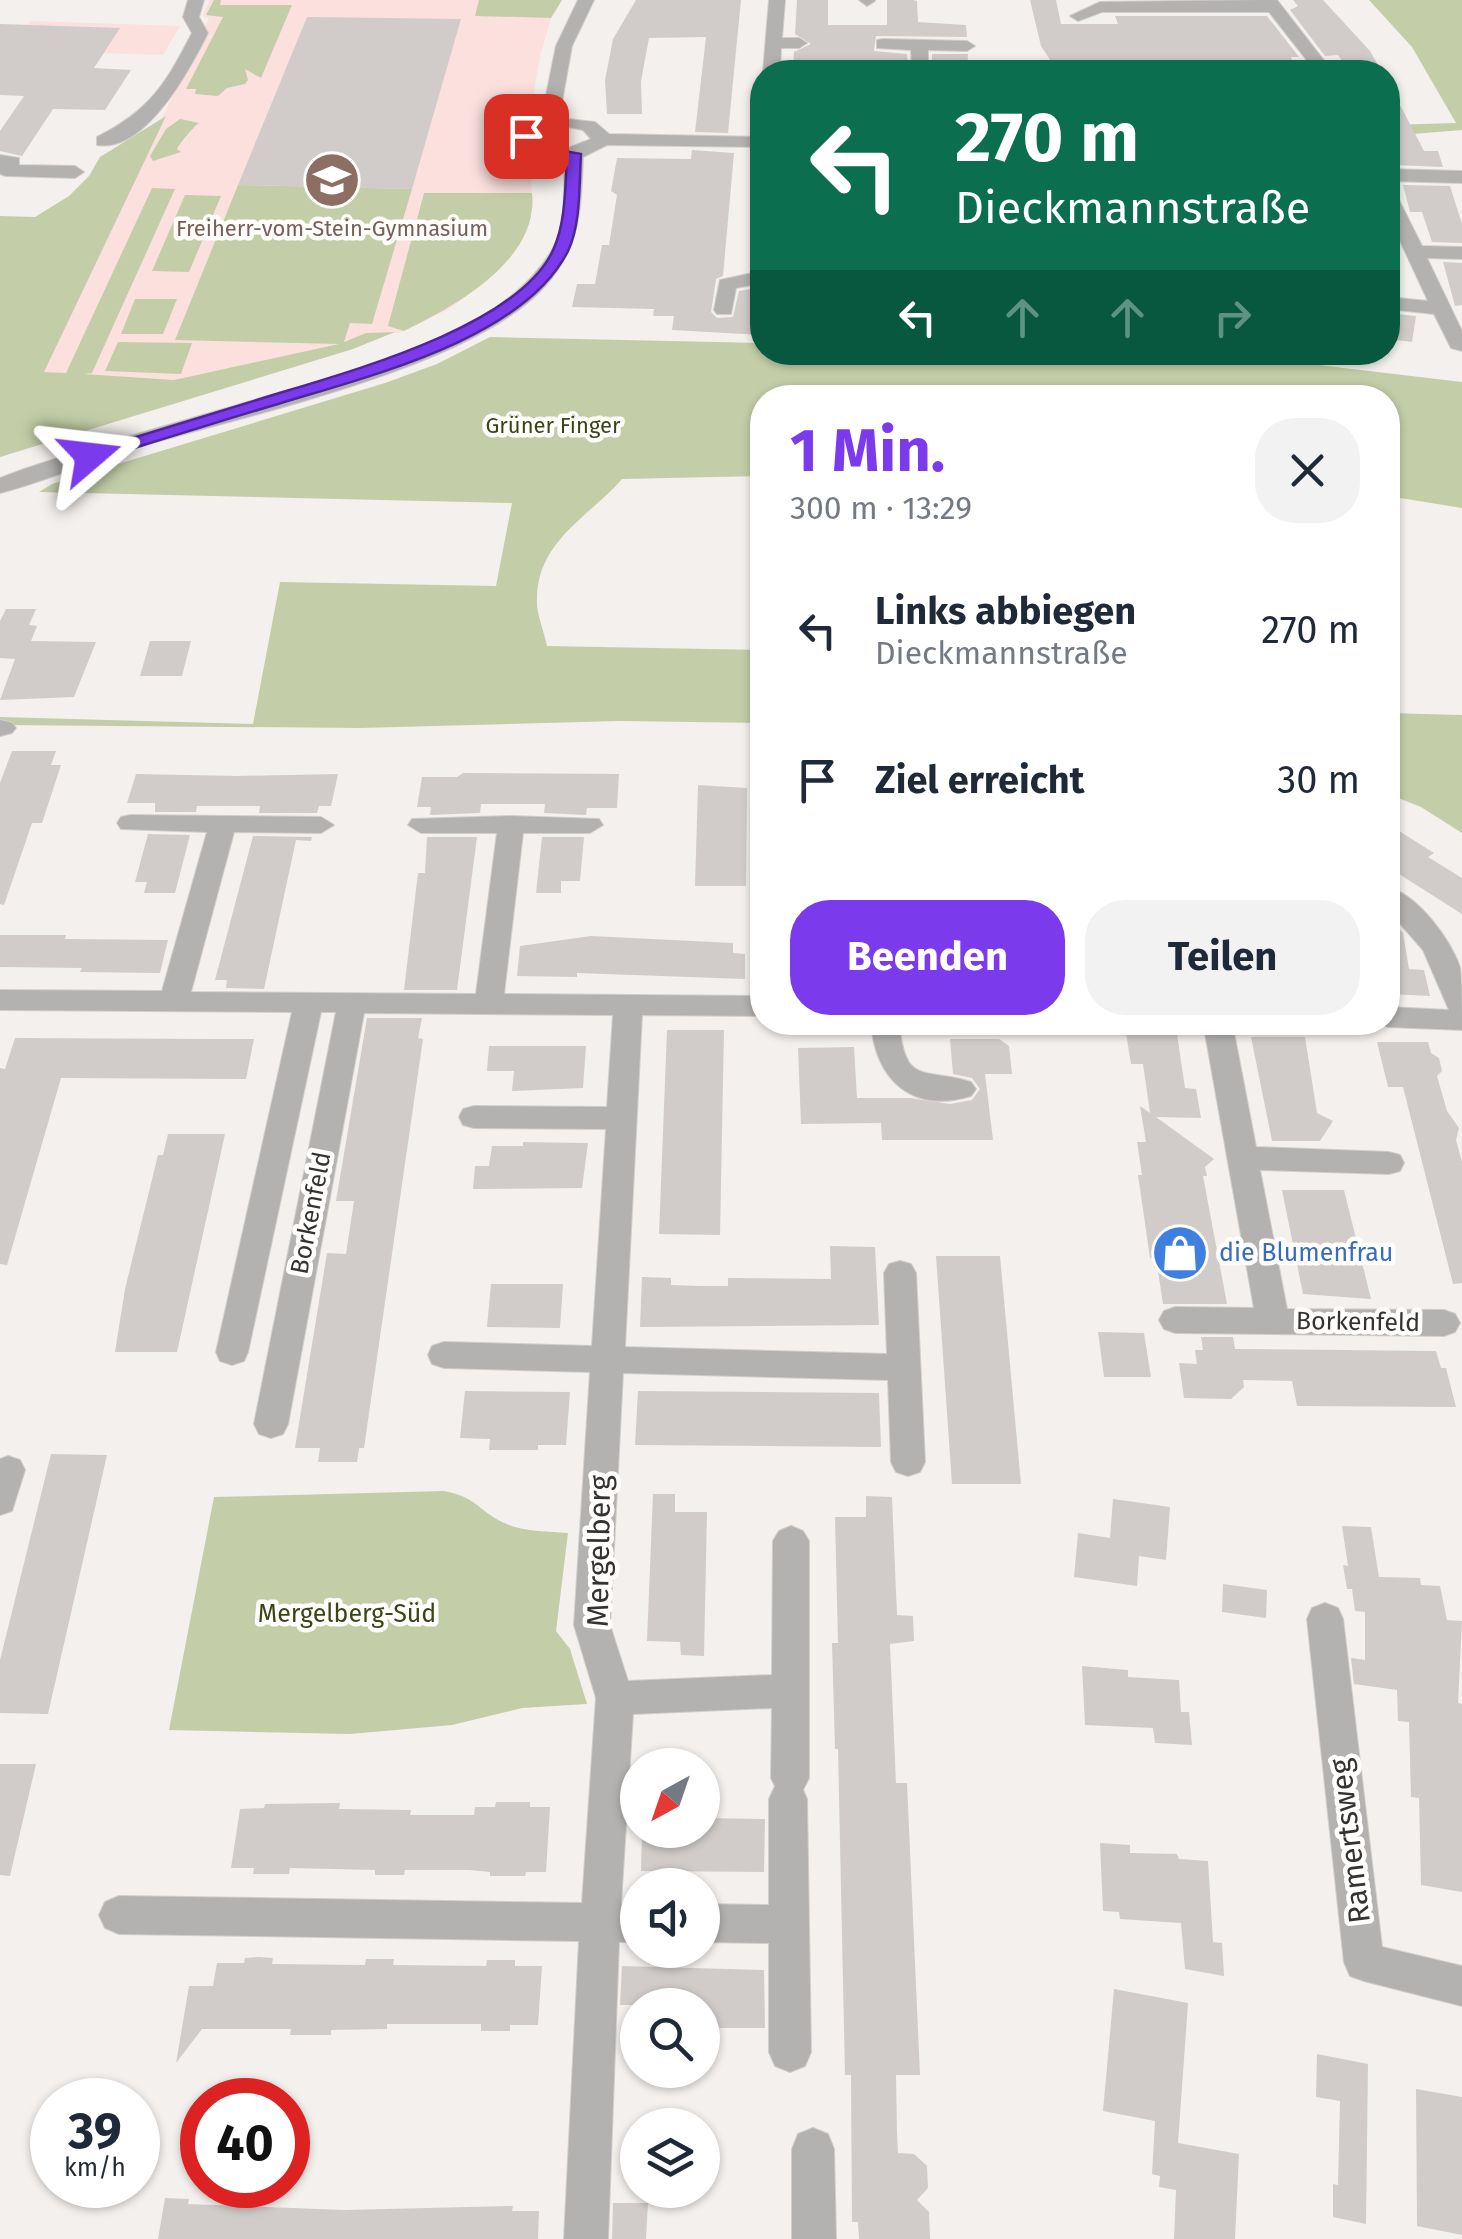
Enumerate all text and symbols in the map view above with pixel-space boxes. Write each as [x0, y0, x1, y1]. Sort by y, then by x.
pin [484, 94, 569, 179]
text: 270 m [955, 96, 1139, 180]
icon: left [790, 100, 920, 230]
icon: arrive [499, 109, 554, 164]
school or university icon: Freiherr-vom-Stein-Gymnasium [302, 150, 362, 210]
text: Dieckmannstraße [955, 181, 1310, 235]
place label: Freiherr-vom-Stein-Gymnasium [176, 215, 488, 242]
icon: left [890, 290, 945, 345]
icon: ahead [995, 290, 1050, 345]
icon: ahead [1100, 290, 1155, 345]
icon: right [1205, 290, 1260, 345]
position arrow [38, 404, 142, 508]
park label: Grüner Finger [485, 412, 621, 439]
text: 1 Min. [790, 415, 945, 487]
button: close [1255, 418, 1360, 523]
text: 300 m · 13:29 [790, 489, 972, 527]
text: Links abbiegen [875, 588, 1136, 634]
icon: left [790, 603, 845, 658]
text: 270 m [1261, 607, 1360, 653]
text: Dieckmannstraße [875, 634, 1128, 672]
icon: arrive [790, 753, 845, 808]
text: Ziel erreicht [875, 757, 1084, 803]
text: 30 m [1277, 757, 1360, 803]
button: Beenden [790, 900, 1065, 1015]
button: Teilen [1085, 900, 1360, 1015]
street label: Borkenfeld [284, 1149, 338, 1277]
shop icon: die Blumenfrau [1150, 1223, 1210, 1283]
place label: die Blumenfrau [1219, 1238, 1393, 1268]
street label: Borkenfeld [1296, 1306, 1420, 1338]
street label: Mergelberg [580, 1474, 618, 1627]
park label: Mergelberg-Süd [258, 1599, 436, 1629]
north arrow [620, 1748, 720, 1848]
map controls [620, 1748, 720, 2208]
street label: Ramertsweg [1322, 1756, 1378, 1926]
button: sound [620, 1868, 720, 1968]
button: search [620, 1988, 720, 2088]
speed limit sign: 40 [180, 2078, 310, 2208]
text: 39 [68, 2101, 122, 2161]
button: layers [620, 2108, 720, 2208]
text: km/h [64, 2153, 126, 2183]

